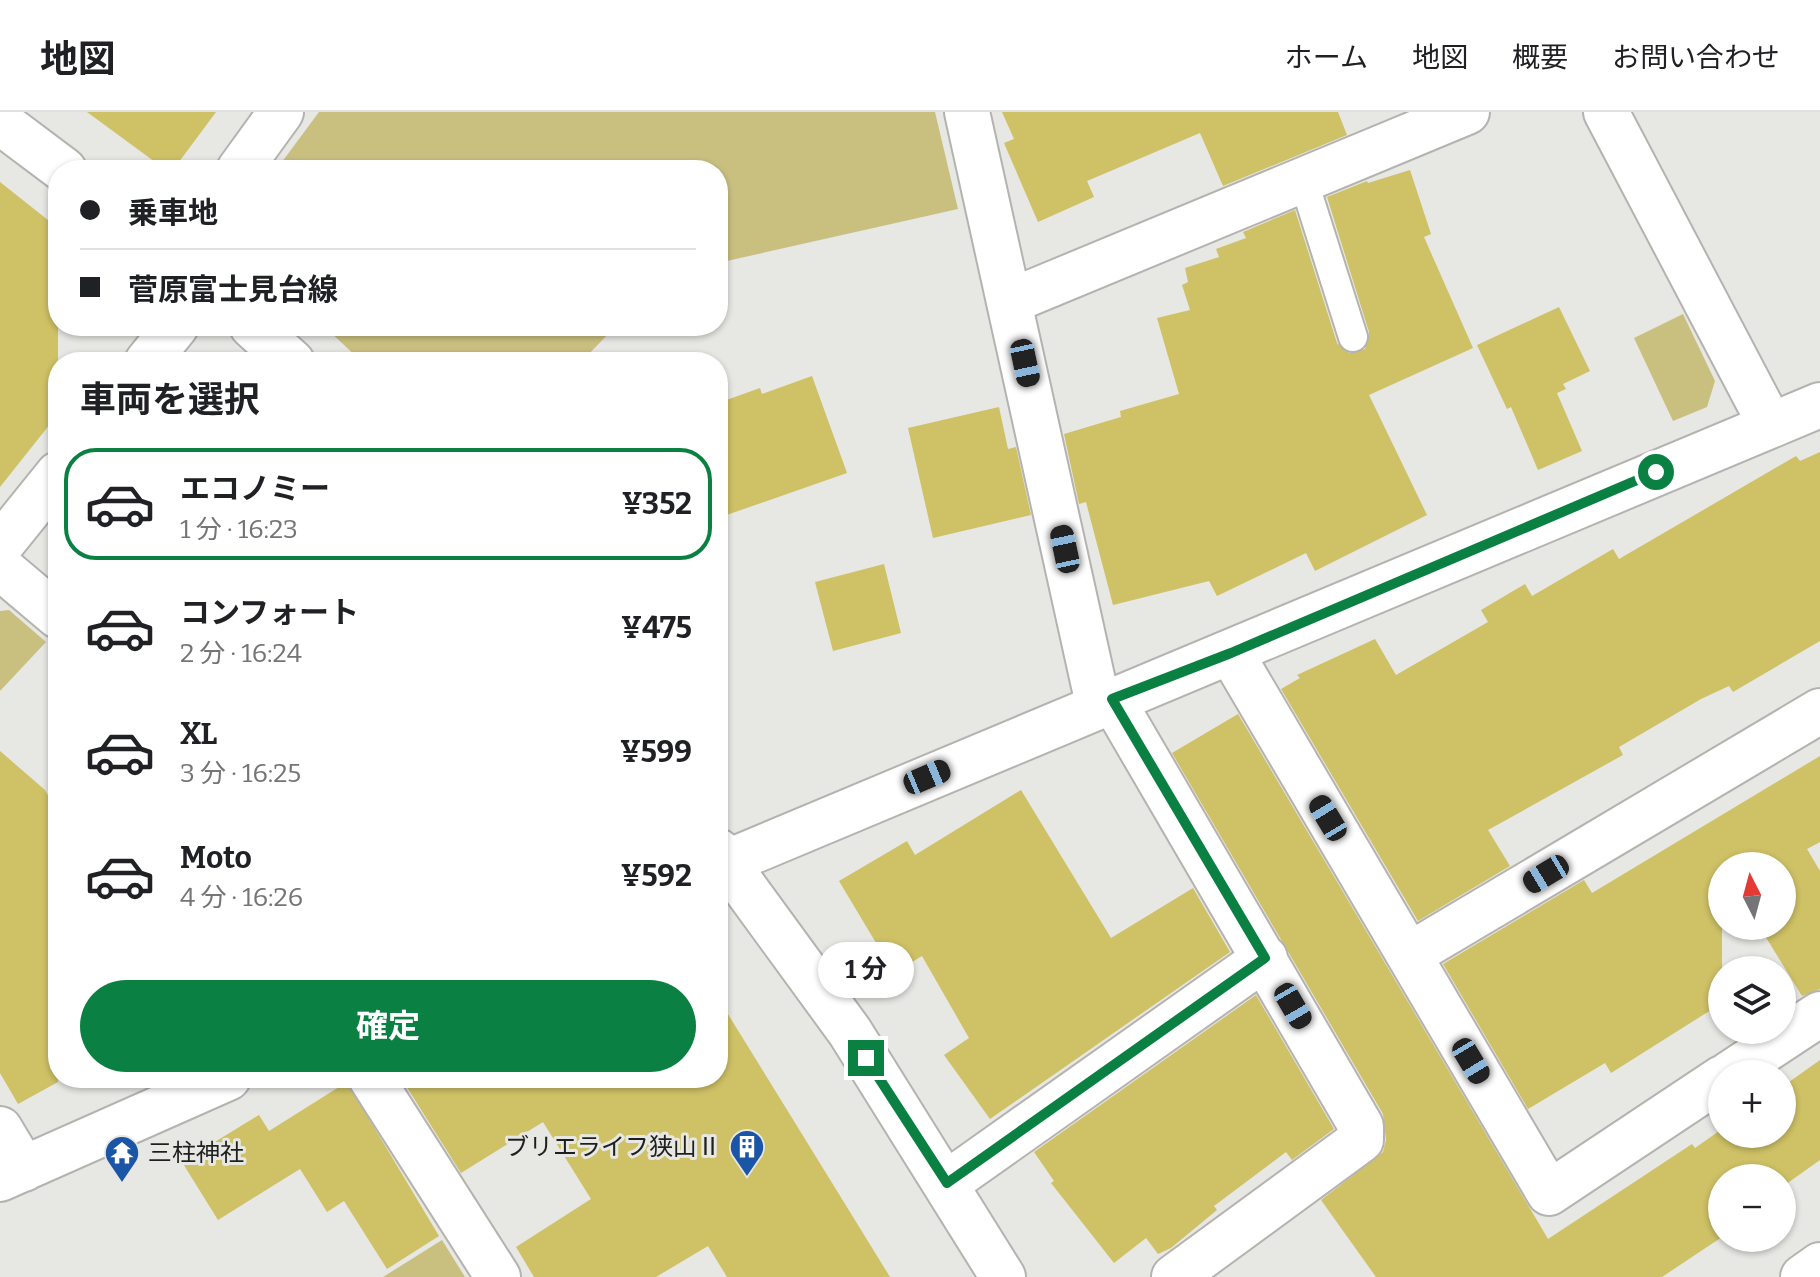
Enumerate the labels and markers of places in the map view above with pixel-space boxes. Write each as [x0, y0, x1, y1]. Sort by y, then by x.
building icon: ブリエライフ狭山Ⅱ [728, 1128, 766, 1178]
place label: ブリエライフ狭山Ⅱ [505, 1133, 721, 1161]
temple icon: 三柱神社 [103, 1134, 141, 1184]
place label: 三柱神社 [148, 1139, 244, 1167]

